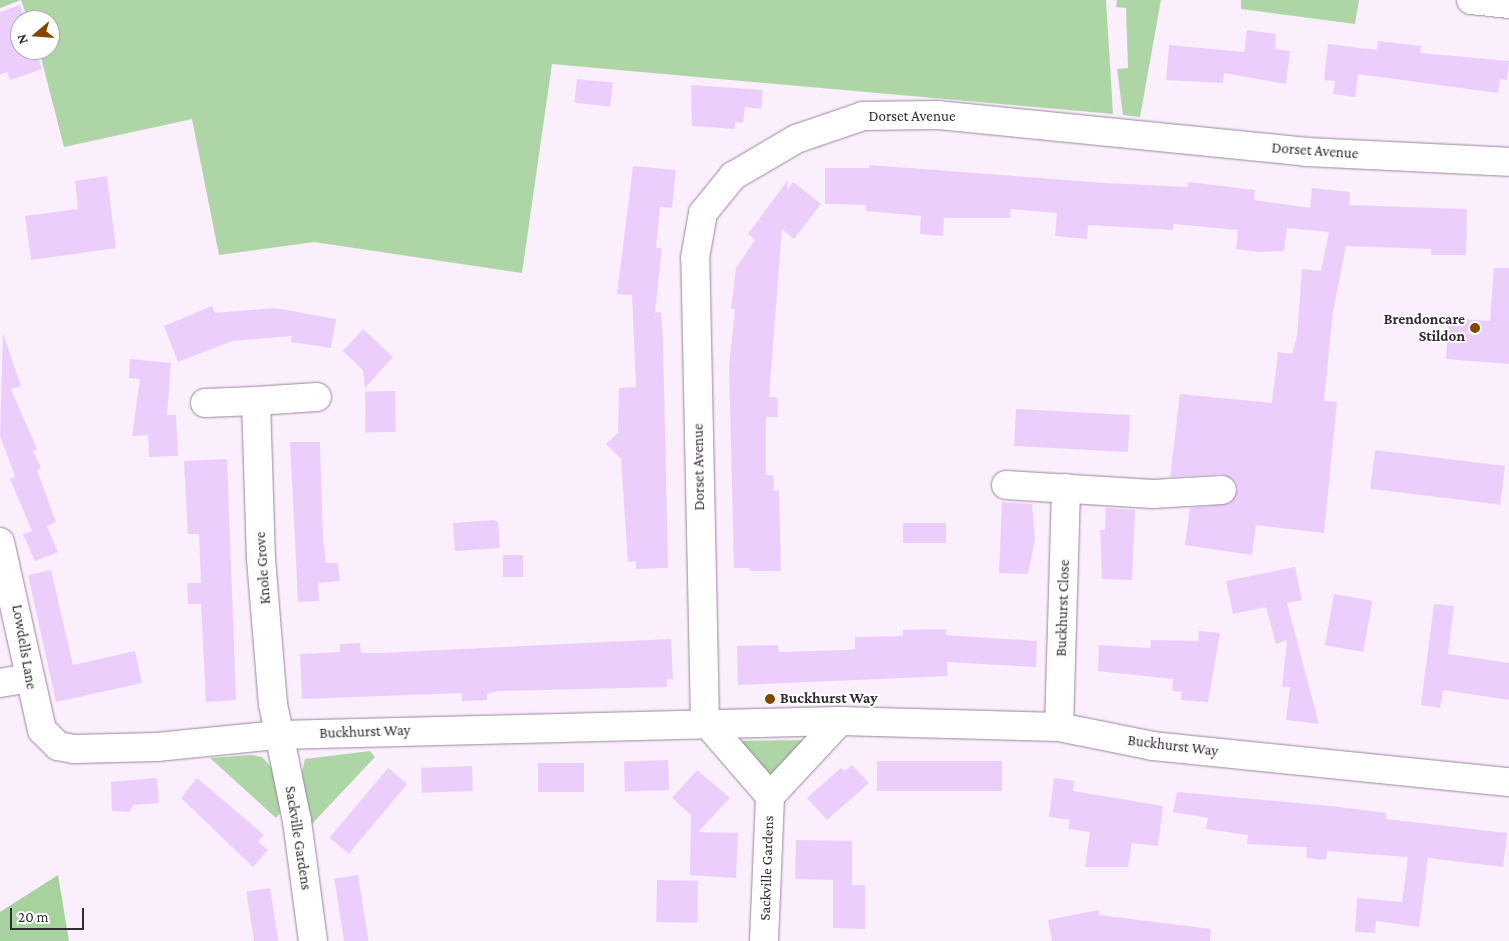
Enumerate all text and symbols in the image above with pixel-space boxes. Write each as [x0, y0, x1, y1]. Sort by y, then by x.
north arrow [10, 10, 60, 60]
text: N [13, 32, 31, 46]
street label: Dorset Avenue [868, 108, 956, 126]
street label: Dorset Avenue [1271, 139, 1359, 163]
place label: Brendoncare Stildon [1384, 310, 1465, 345]
marker: Brendoncare Stildon [1469, 322, 1481, 334]
street label: Dorset Avenue [689, 423, 709, 511]
street label: Knole Grove [251, 531, 275, 605]
street label: Buckhurst Close [1052, 559, 1074, 657]
street label: Lowdells Lane [8, 603, 40, 691]
place label: Buckhurst Way [780, 690, 878, 708]
marker: Buckhurst Way [764, 693, 776, 705]
street label: Buckhurst Way [319, 721, 411, 743]
street label: Buckhurst Way [1127, 732, 1219, 760]
street label: Sackville Gardens [281, 785, 315, 891]
street label: Sackville Gardens [756, 815, 778, 921]
scale bar [12, 898, 86, 930]
text: 20 m [18, 909, 49, 925]

